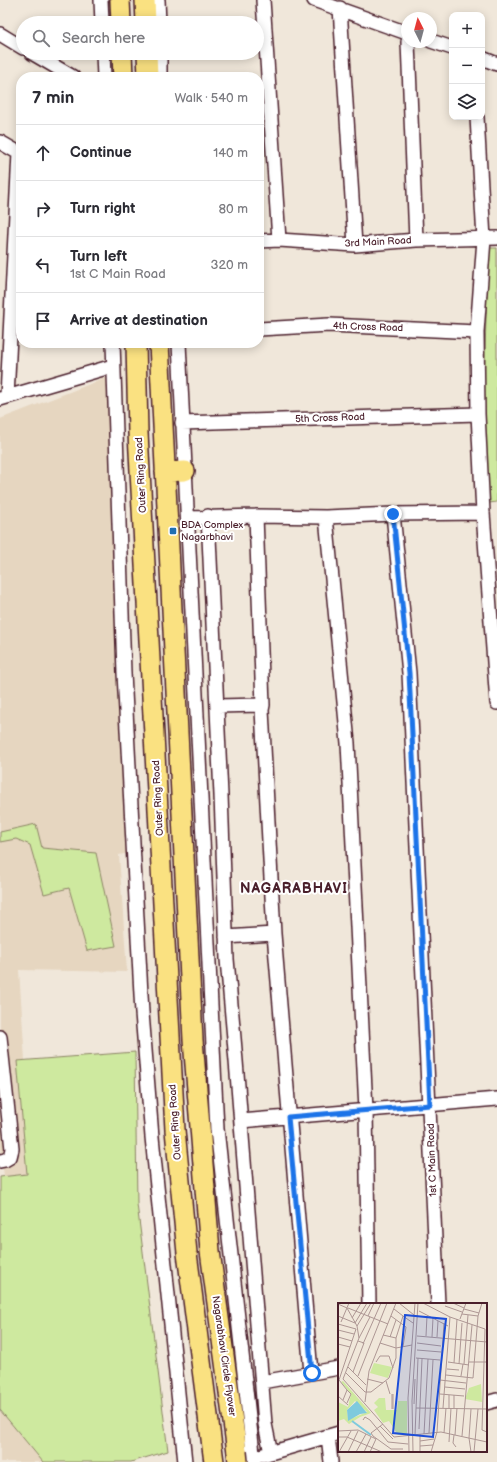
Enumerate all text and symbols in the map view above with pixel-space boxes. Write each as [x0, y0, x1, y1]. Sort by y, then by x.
north arrow [401, 12, 437, 48]
map controls [449, 12, 485, 120]
button: + [449, 12, 485, 48]
search box [16, 16, 264, 60]
icon: search [30, 27, 52, 49]
text: Search here [62, 29, 145, 48]
button: − [449, 48, 485, 84]
button: layers [449, 84, 485, 120]
text: 7 min [32, 88, 74, 108]
text: Walk · 540 m [174, 90, 248, 106]
icon: ahead [32, 142, 54, 164]
text: Continue [70, 143, 132, 162]
text: 140 m [213, 145, 248, 161]
icon: right [32, 198, 54, 220]
text: Turn right [70, 199, 135, 218]
text: 80 m [219, 201, 248, 217]
street label: 3rd Main Road [344, 234, 412, 250]
text: Turn left [70, 247, 127, 266]
icon: left [32, 254, 54, 276]
text: 320 m [210, 257, 248, 273]
text: 1st C Main Road [70, 266, 166, 282]
icon: arrive [32, 310, 54, 332]
text: Arrive at destination [70, 311, 208, 330]
street label: 4th Cross Road [333, 320, 404, 334]
street label: 5th Cross Road [295, 411, 365, 425]
street label: Outer Ring Road [133, 437, 149, 513]
route end [384, 505, 402, 523]
place label: BDA Complex Nagarbhavi [181, 519, 243, 543]
marker: BDA Complex Nagarbhavi [168, 526, 178, 536]
street label: Outer Ring Road [150, 760, 166, 836]
district label: NAGARABHAVI [240, 880, 348, 897]
street label: Outer Ring Road [166, 1083, 184, 1160]
street label: 1st C Main Road [425, 1123, 439, 1197]
street label: Nagarabhavi Circle Flyover [210, 1295, 238, 1417]
inset map [338, 1303, 487, 1452]
route start [303, 1364, 321, 1382]

